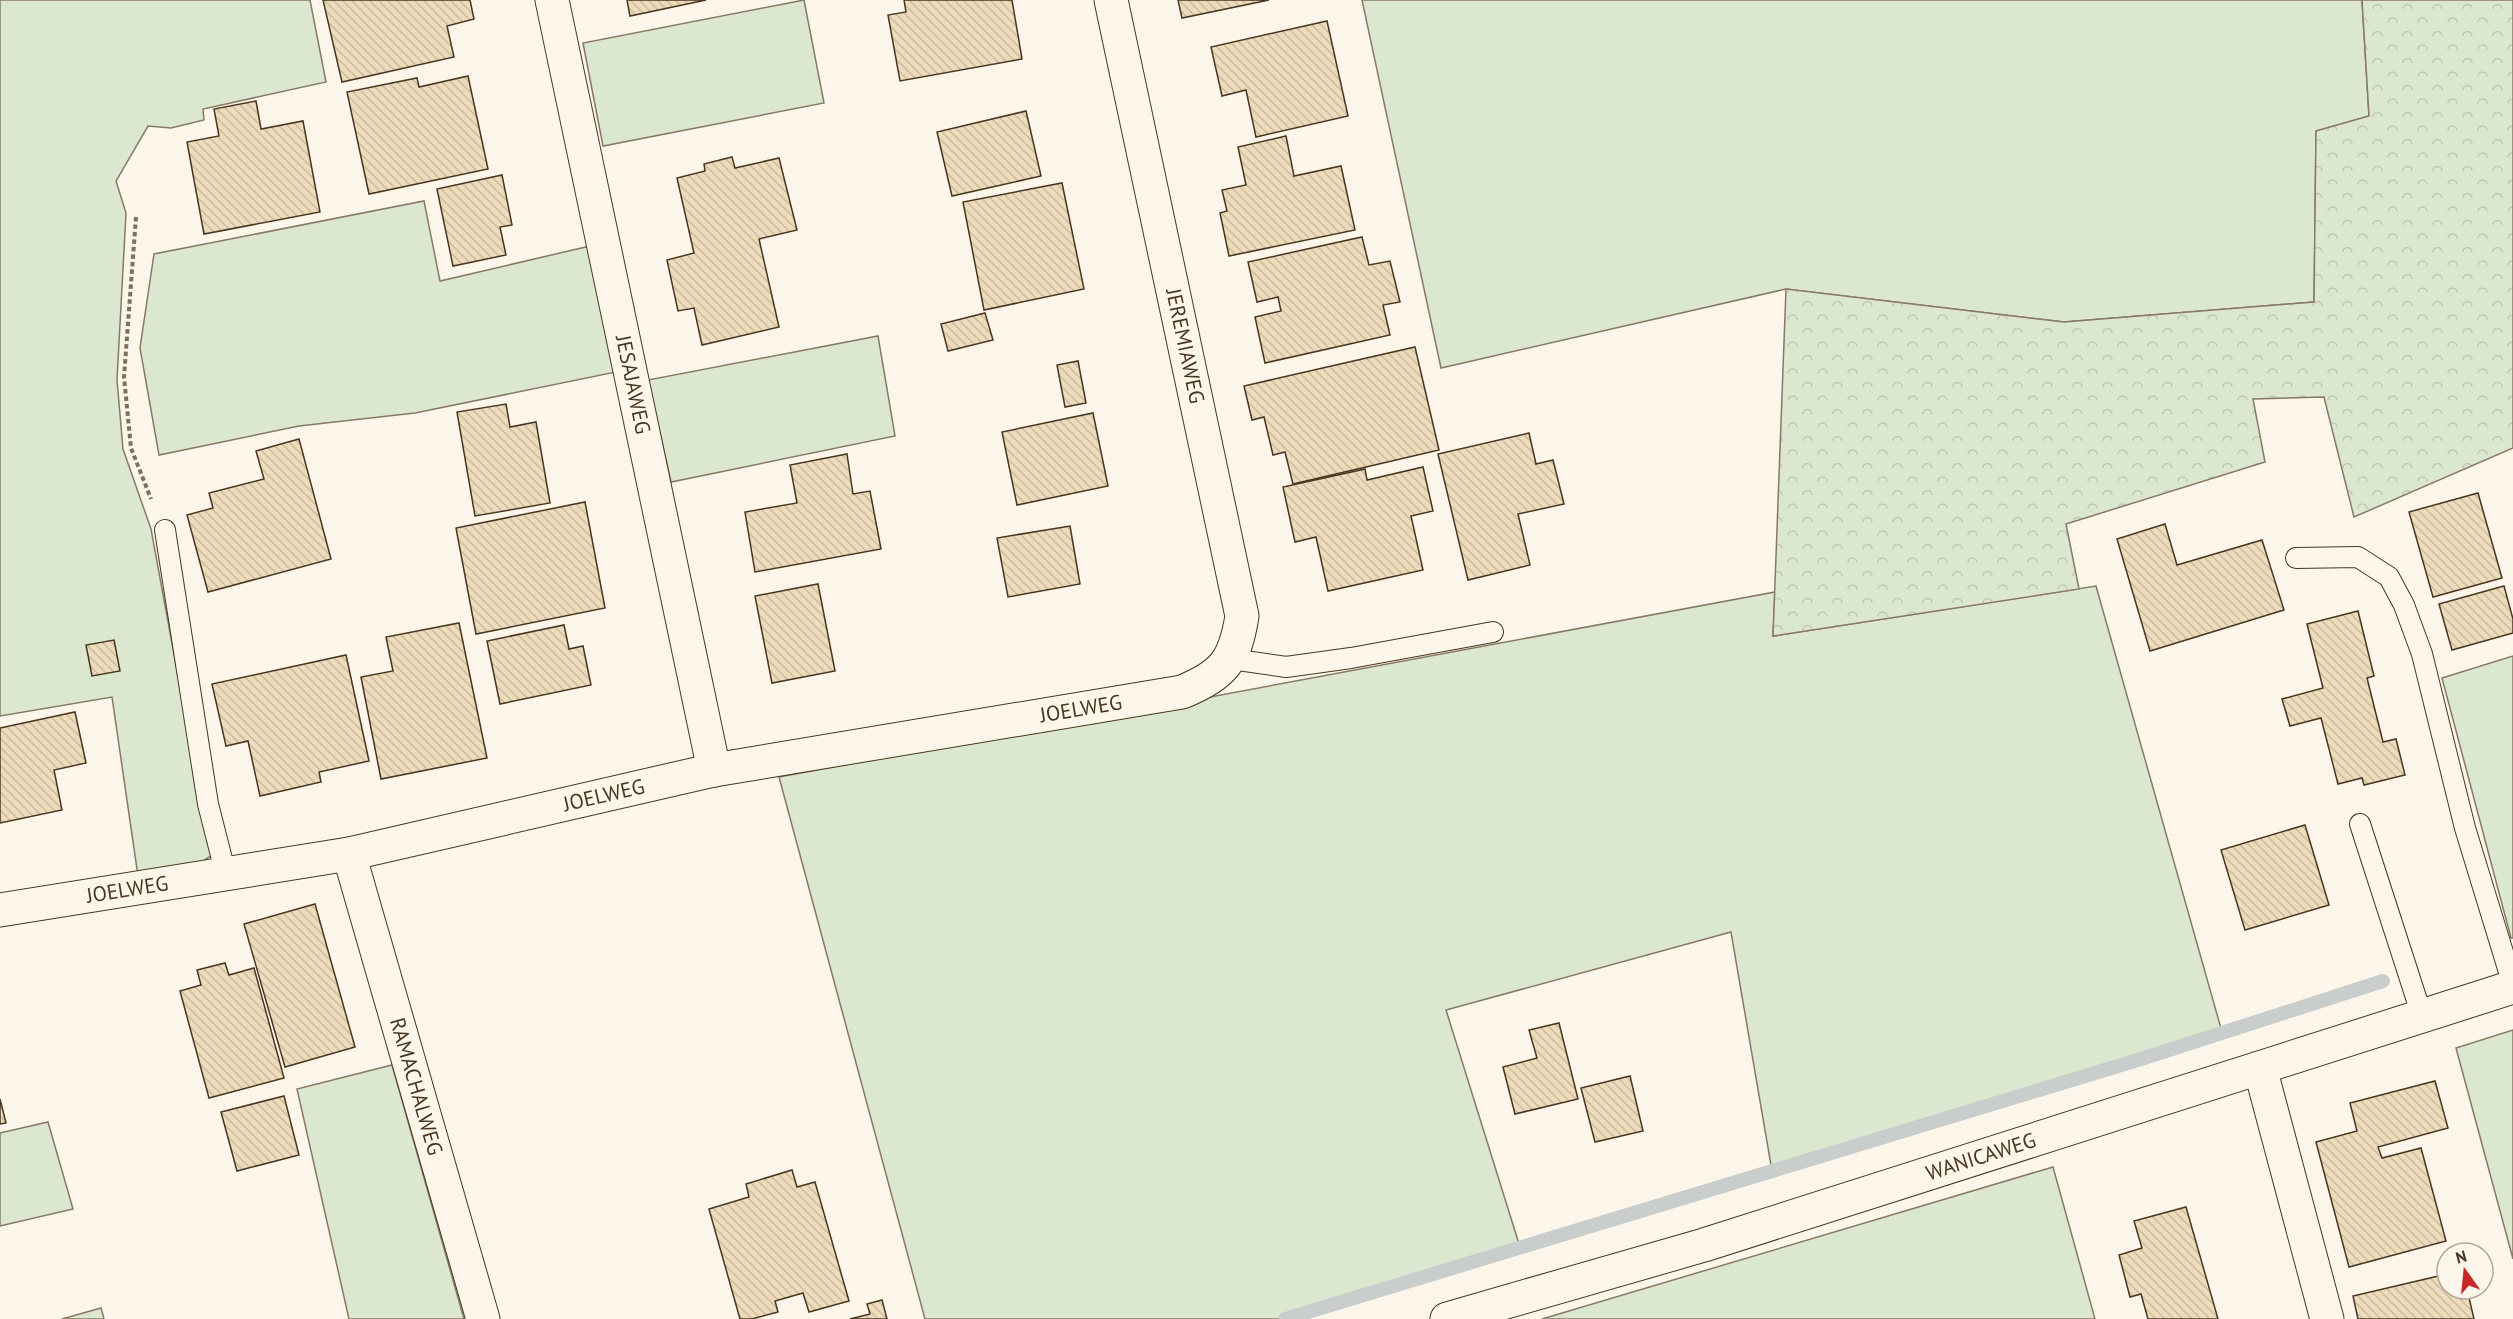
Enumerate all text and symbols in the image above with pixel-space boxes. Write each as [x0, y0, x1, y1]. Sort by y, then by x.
street label: JEREMIAWEG [1160, 285, 1211, 406]
street label: JESAJAWEG [610, 332, 657, 436]
street label: JOELWEG [1037, 688, 1124, 729]
street label: JOELWEG [560, 772, 647, 818]
street label: JOELWEG [83, 869, 170, 909]
street label: RAMACHALWEG [384, 1014, 449, 1158]
street label: WANICAWEG [1922, 1126, 2039, 1186]
north arrow [2435, 1241, 2495, 1301]
text: N [2453, 1245, 2469, 1268]

